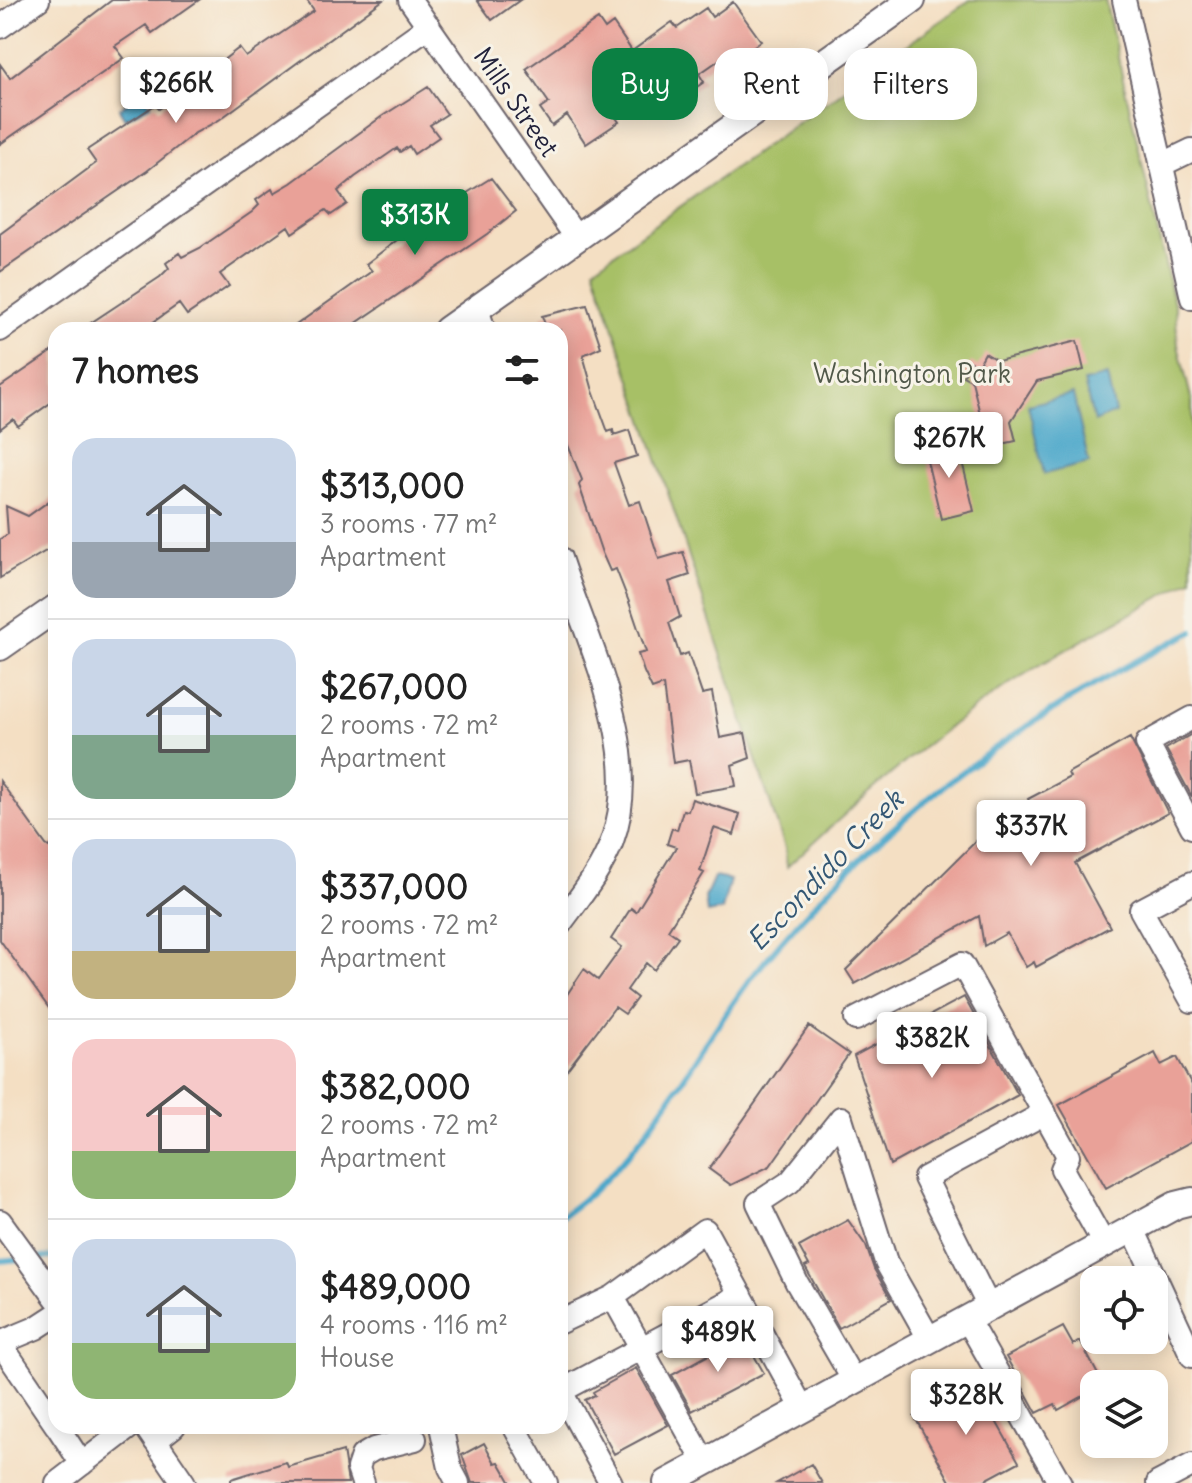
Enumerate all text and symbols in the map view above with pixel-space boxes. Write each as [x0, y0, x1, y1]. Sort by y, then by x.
street label: Mills Street [467, 41, 566, 163]
chip: Buy [592, 48, 698, 120]
chip: Rent [714, 48, 828, 120]
chip: Filters [844, 48, 977, 120]
pin: $266K [120, 57, 232, 125]
text: $266K [139, 66, 213, 99]
pin: $313K [359, 189, 471, 257]
text: $313K [380, 198, 450, 231]
icon: filters [500, 348, 544, 392]
text: 7 homes [72, 349, 199, 392]
park label: Washington Park [813, 357, 1011, 390]
pin: $267K [893, 412, 1005, 480]
text: $267K [913, 421, 985, 454]
text: $313,000 [320, 464, 465, 507]
icon: home [136, 470, 232, 566]
text: 3 rooms · 77 m² [320, 507, 498, 540]
text: Apartment [320, 540, 446, 573]
text: $267,000 [320, 665, 468, 708]
icon: home [136, 671, 232, 767]
text: 2 rooms · 72 m² [320, 708, 499, 741]
text: Apartment [320, 741, 446, 774]
water label: Escondido Creek [739, 781, 912, 958]
pin: $337K [975, 800, 1087, 868]
text: $337K [995, 809, 1067, 842]
text: $337,000 [320, 865, 468, 908]
icon: home [136, 871, 232, 967]
text: 2 rooms · 72 m² [320, 908, 499, 941]
text: Apartment [320, 941, 446, 974]
pin: $382K [876, 1012, 988, 1080]
text: $382K [895, 1021, 969, 1054]
text: $382,000 [320, 1065, 471, 1108]
icon: home [136, 1071, 232, 1167]
text: 2 rooms · 72 m² [320, 1108, 499, 1141]
text: Apartment [320, 1141, 446, 1174]
text: $489,000 [320, 1265, 471, 1308]
map controls [1080, 1266, 1168, 1458]
button: locate [1080, 1266, 1168, 1354]
icon: home [136, 1271, 232, 1367]
pin: $489K [662, 1306, 774, 1374]
text: 4 rooms · 116 m² [320, 1308, 508, 1341]
text: $489K [680, 1315, 756, 1348]
text: House [320, 1341, 394, 1374]
pin: $328K [910, 1369, 1022, 1437]
button: layers [1080, 1370, 1168, 1458]
text: $328K [929, 1378, 1003, 1411]

